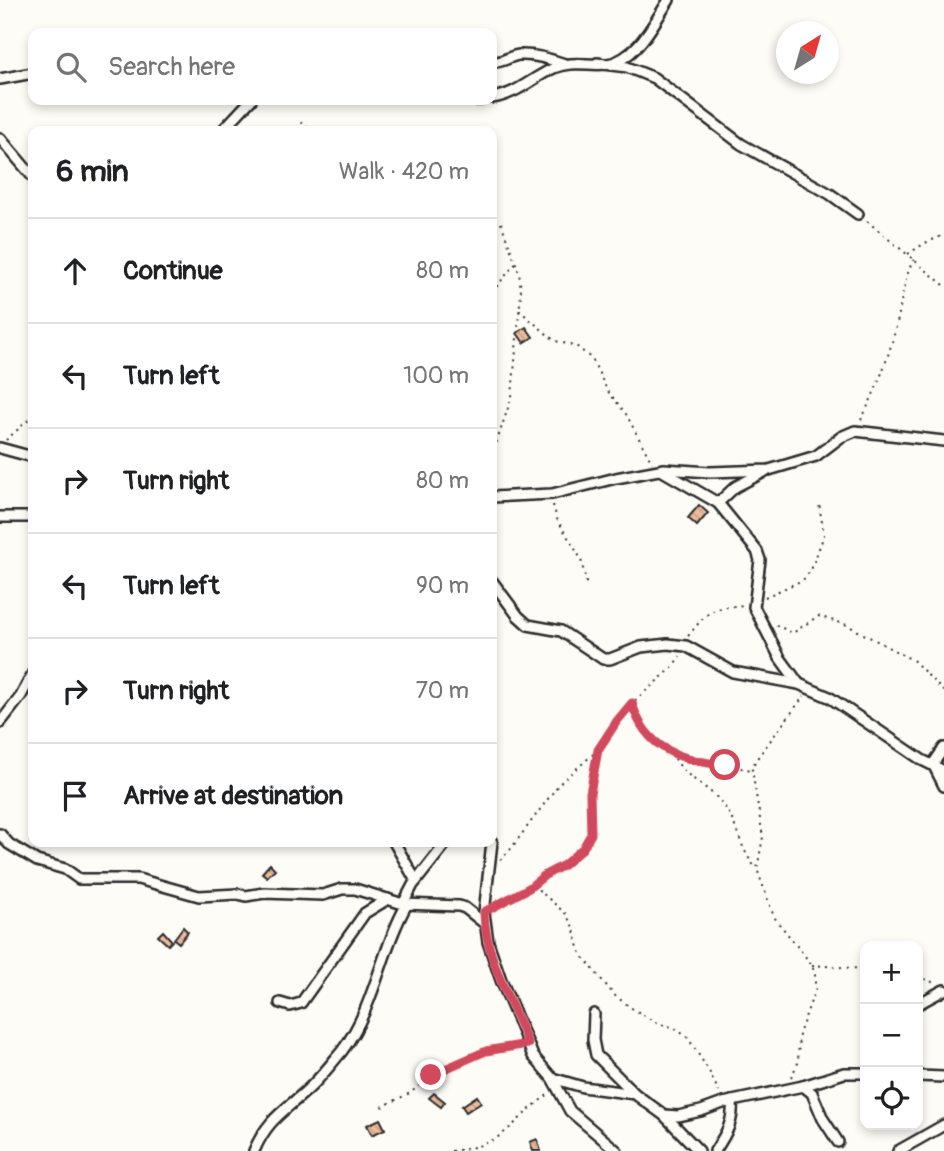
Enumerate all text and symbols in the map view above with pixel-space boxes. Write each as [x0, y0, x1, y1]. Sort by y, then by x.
north arrow [776, 21, 839, 84]
search box [28, 28, 497, 105]
icon: search [52, 48, 90, 86]
text: Search here [108, 51, 235, 83]
text: 6 min [56, 153, 129, 190]
text: Walk · 420 m [339, 157, 469, 186]
icon: ahead [56, 252, 94, 290]
text: Continue [123, 255, 223, 287]
text: 80 m [416, 256, 469, 285]
icon: left [56, 357, 94, 395]
text: Turn left [123, 360, 219, 392]
text: 100 m [403, 361, 469, 390]
icon: right [56, 462, 94, 500]
text: Turn right [123, 465, 229, 497]
text: 80 m [416, 466, 469, 495]
icon: left [56, 567, 94, 605]
text: Turn left [123, 570, 219, 602]
text: 90 m [416, 571, 469, 600]
icon: right [56, 672, 94, 710]
text: Turn right [123, 675, 229, 707]
text: 70 m [416, 676, 469, 705]
route start [709, 749, 740, 780]
icon: arrive [56, 777, 94, 815]
text: Arrive at destination [123, 780, 343, 812]
map controls [860, 941, 923, 1130]
button: + [860, 941, 923, 1004]
button: − [860, 1004, 923, 1067]
route end [415, 1059, 446, 1090]
button: locate [860, 1067, 923, 1130]

